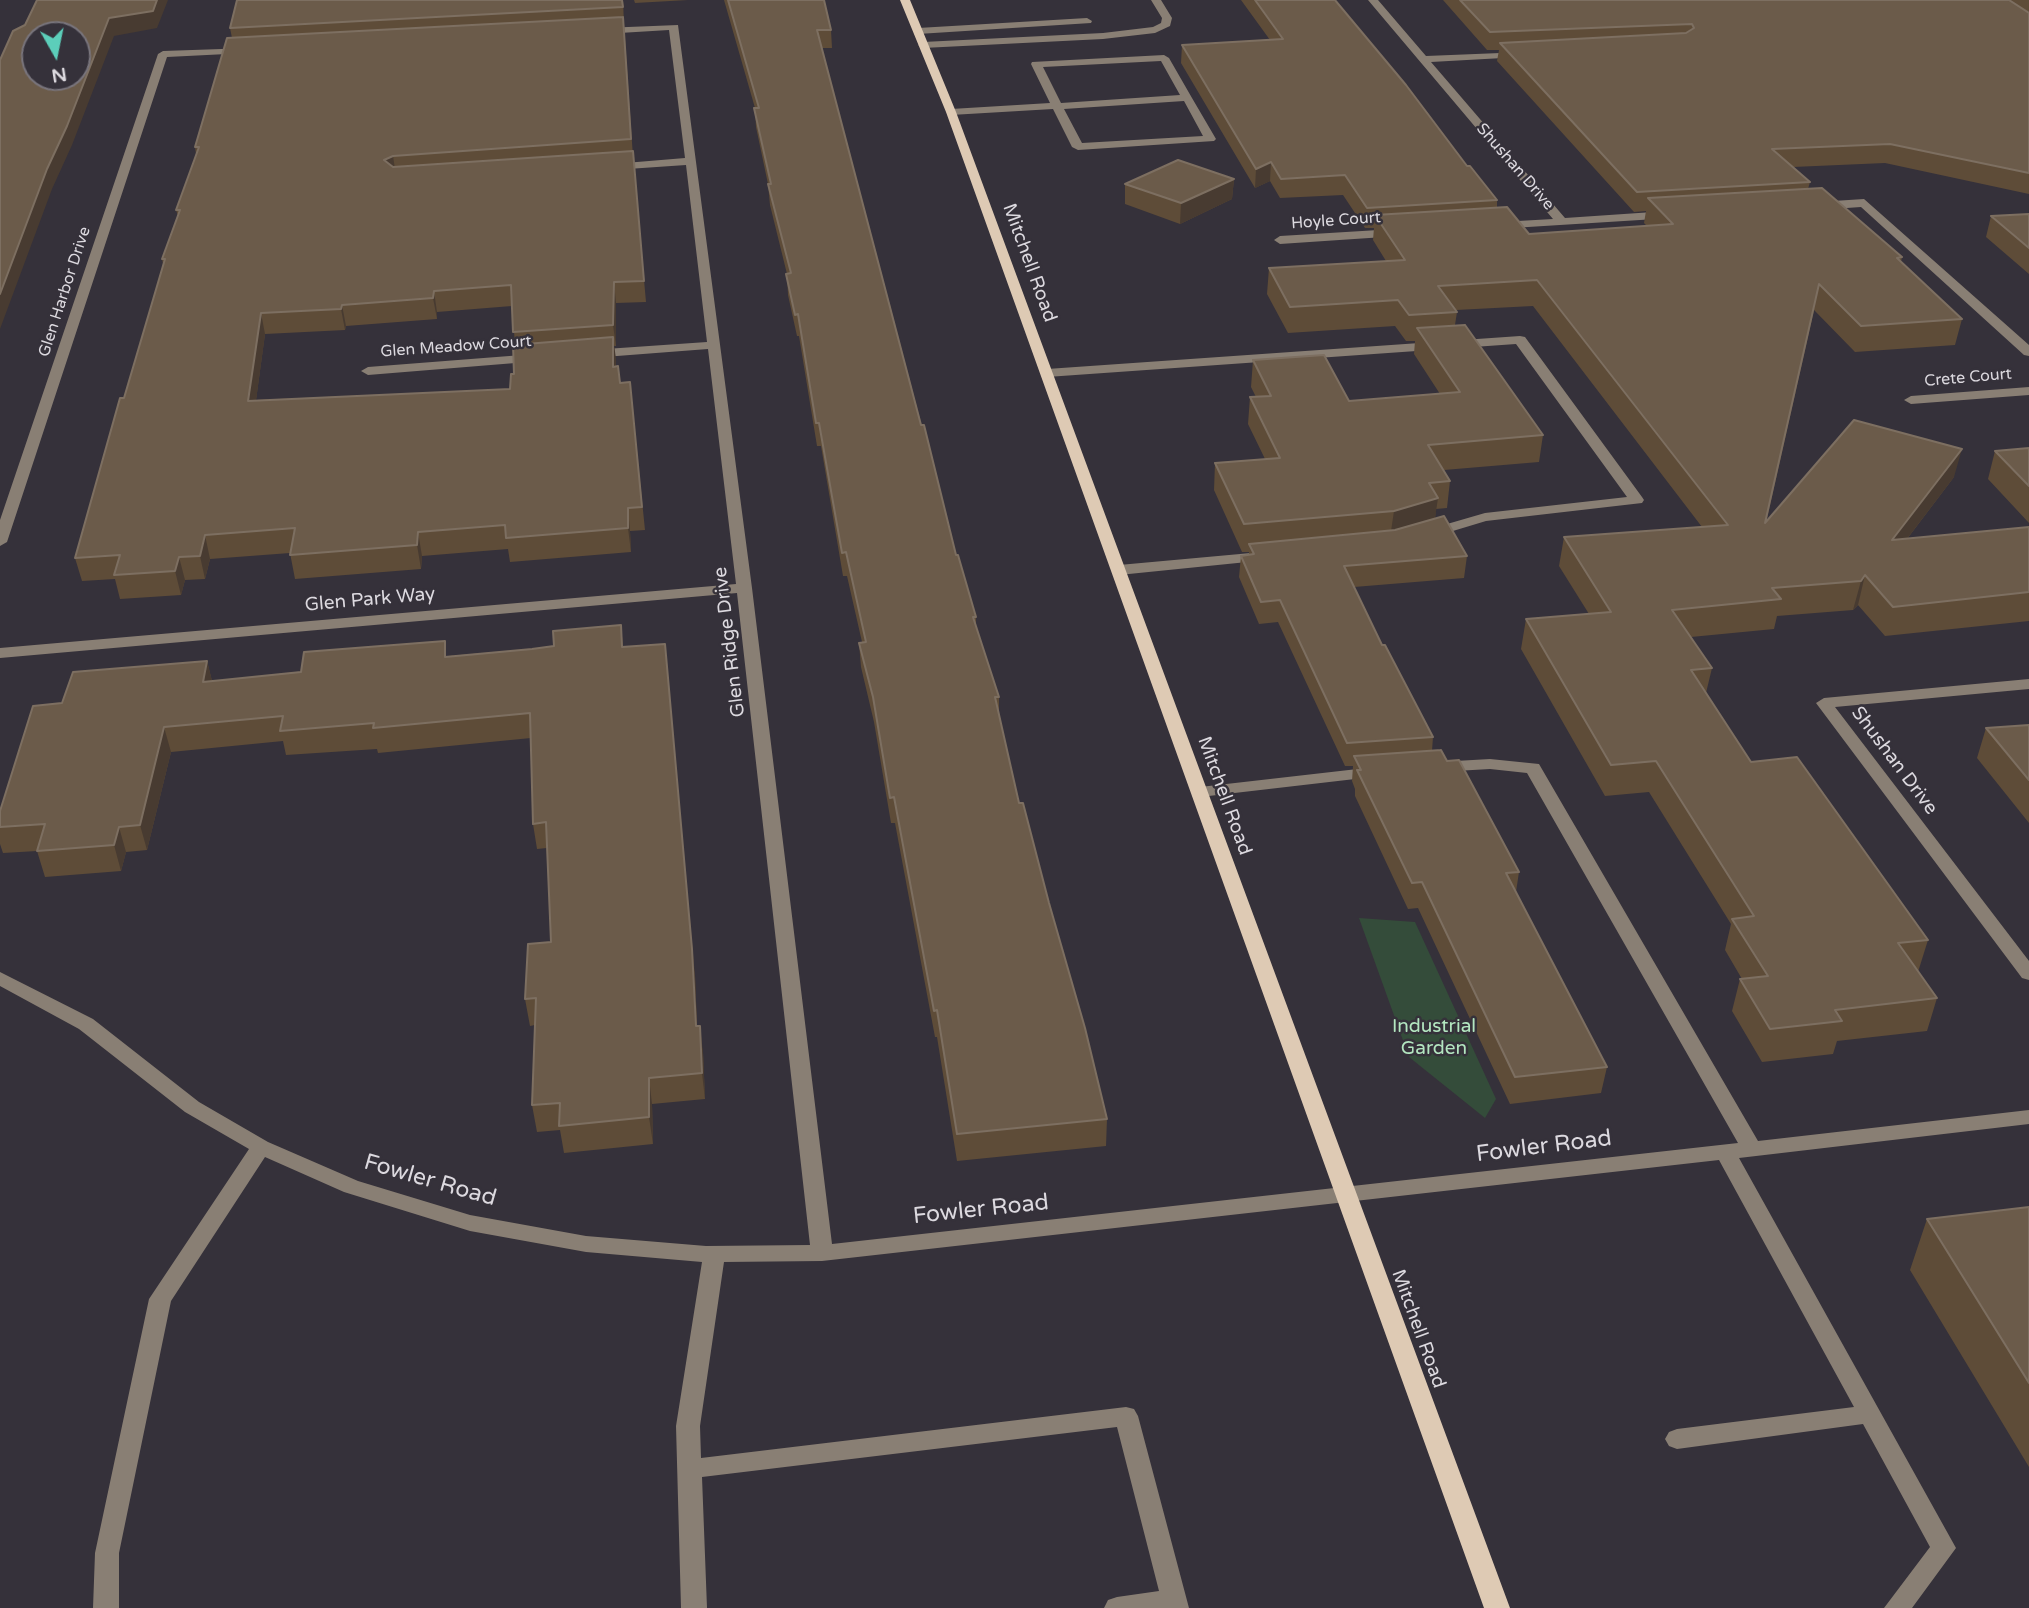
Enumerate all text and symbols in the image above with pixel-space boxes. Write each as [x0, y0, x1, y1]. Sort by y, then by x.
north arrow [21, 21, 91, 91]
text: N [50, 63, 68, 87]
street label: Shushan Drive [1472, 120, 1558, 214]
street label: Mitchell Road [997, 201, 1061, 325]
street label: Hoyle Court [1291, 208, 1381, 234]
street label: Glen Harbor Drive [35, 224, 95, 360]
street label: Glen Meadow Court [380, 332, 532, 362]
street label: Crete Court [1923, 365, 2013, 391]
street label: Glen Ridge Drive [709, 566, 751, 718]
street label: Glen Park Way [304, 583, 436, 617]
street label: Shushan Drive [1846, 703, 1942, 819]
street label: Mitchell Road [1192, 734, 1256, 858]
park label: Industrial Garden [1392, 1016, 1476, 1060]
street label: Fowler Road [1475, 1125, 1613, 1169]
street label: Fowler Road [361, 1149, 499, 1213]
street label: Fowler Road [912, 1189, 1050, 1231]
street label: Mitchell Road [1386, 1267, 1450, 1391]

